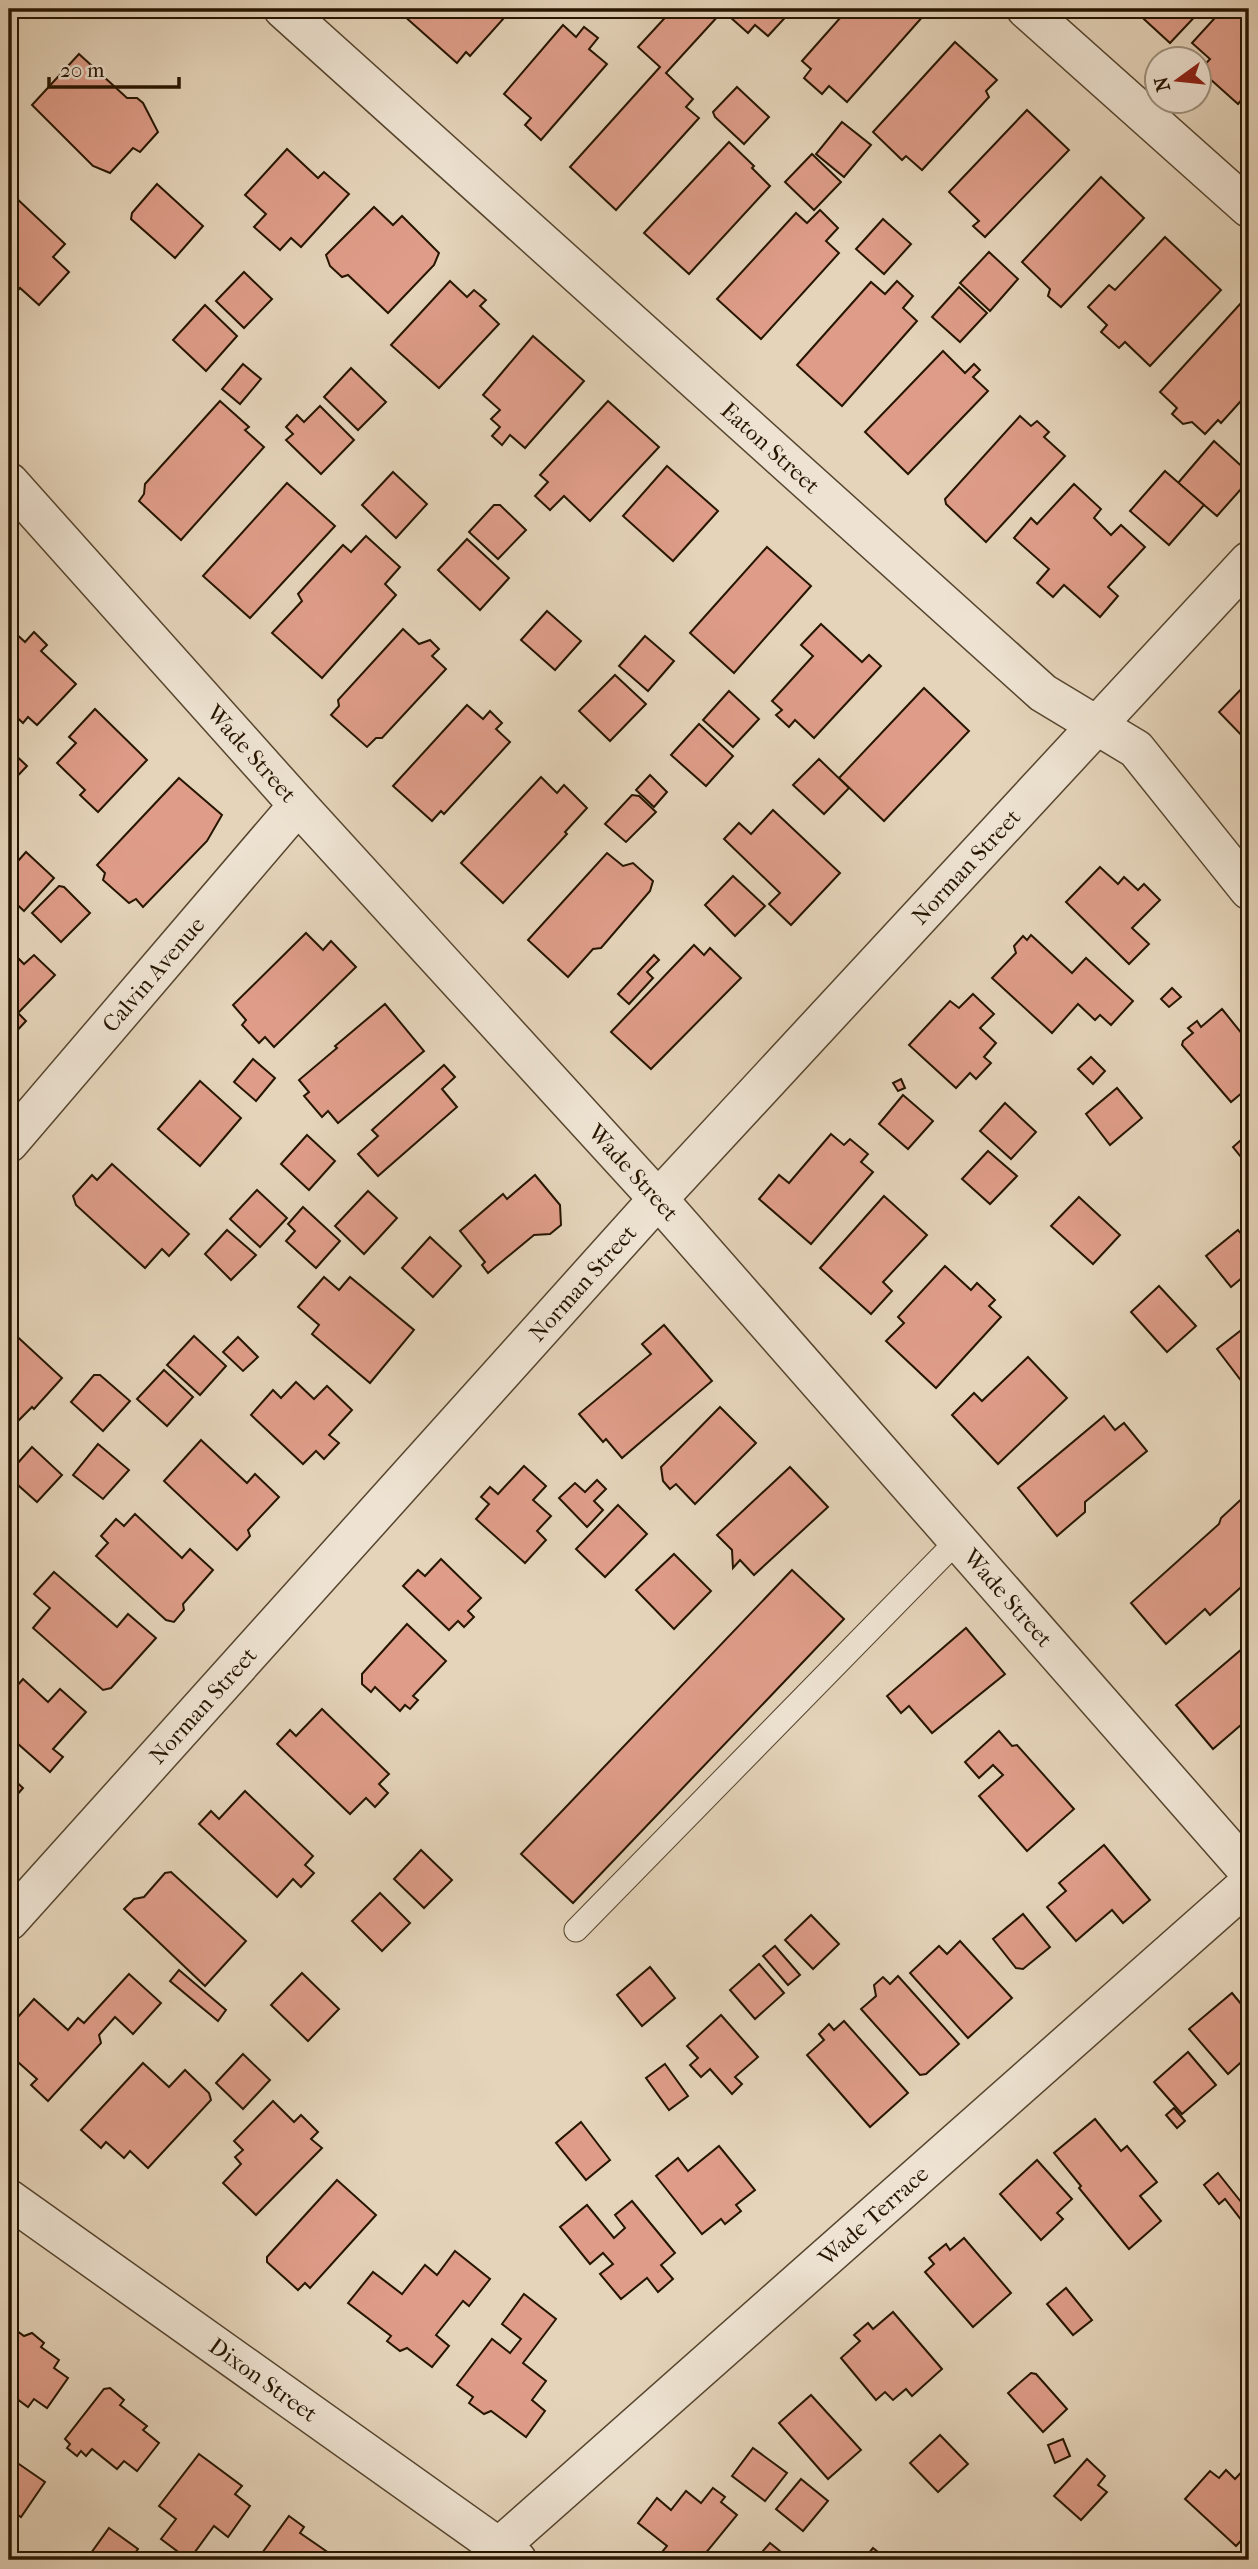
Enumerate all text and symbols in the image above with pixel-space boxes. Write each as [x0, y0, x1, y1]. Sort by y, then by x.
scale bar [49, 46, 178, 90]
north arrow [1142, 46, 1212, 116]
text: 20 m [60, 58, 105, 82]
text: N [1150, 74, 1175, 94]
street label: Eaton Street [716, 397, 826, 499]
street label: Wade Street [201, 698, 302, 807]
street label: Norman Street [906, 803, 1026, 930]
street label: Calvin Avenue [96, 911, 210, 1037]
street label: Wade Street [582, 1118, 684, 1226]
street label: Norman Street [523, 1219, 642, 1347]
street label: Wade Street [957, 1543, 1058, 1652]
street label: Norman Street [144, 1642, 262, 1769]
street label: Wade Terrace [812, 2160, 934, 2272]
street label: Dixon Street [204, 2332, 323, 2427]

